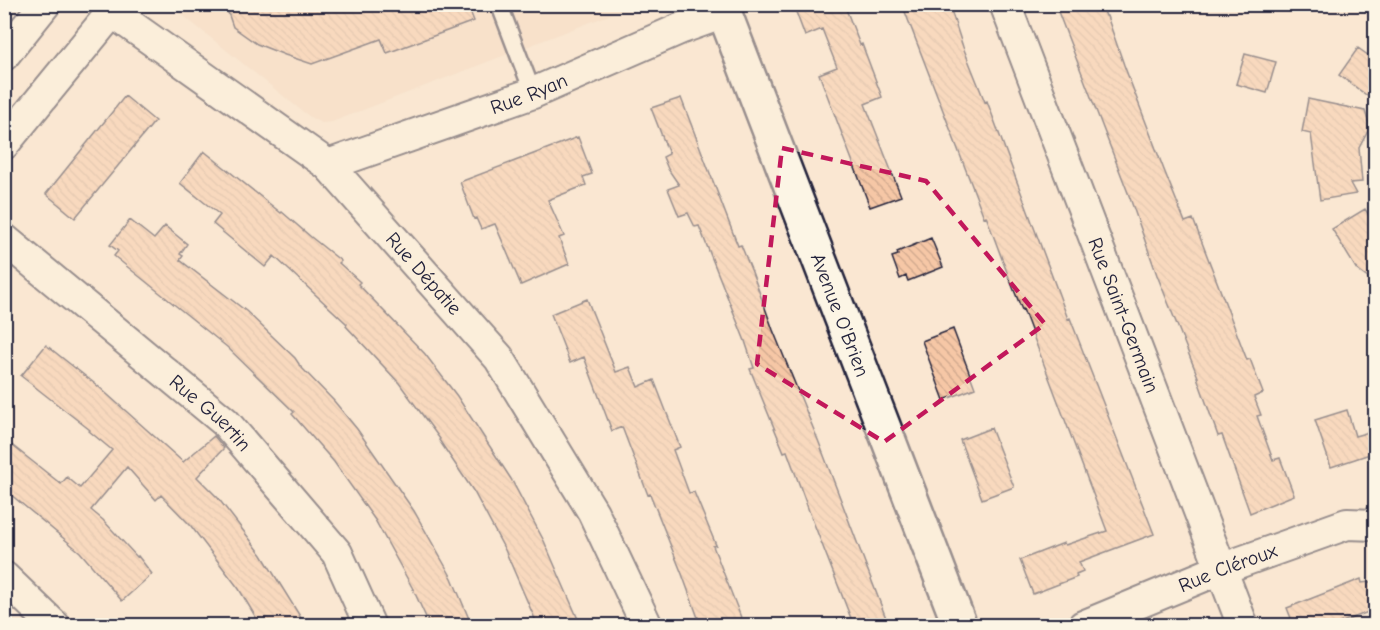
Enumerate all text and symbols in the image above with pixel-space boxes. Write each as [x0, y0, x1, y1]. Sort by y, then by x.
street label: Rue Ryan [487, 68, 571, 119]
street label: Rue Dépatie [381, 228, 466, 320]
street label: Rue Saint-Germain [1083, 234, 1164, 396]
street label: Avenue O'Brien [806, 250, 874, 380]
street label: Rue Guertin [165, 370, 256, 456]
street label: Rue Cléroux [1175, 539, 1281, 597]

